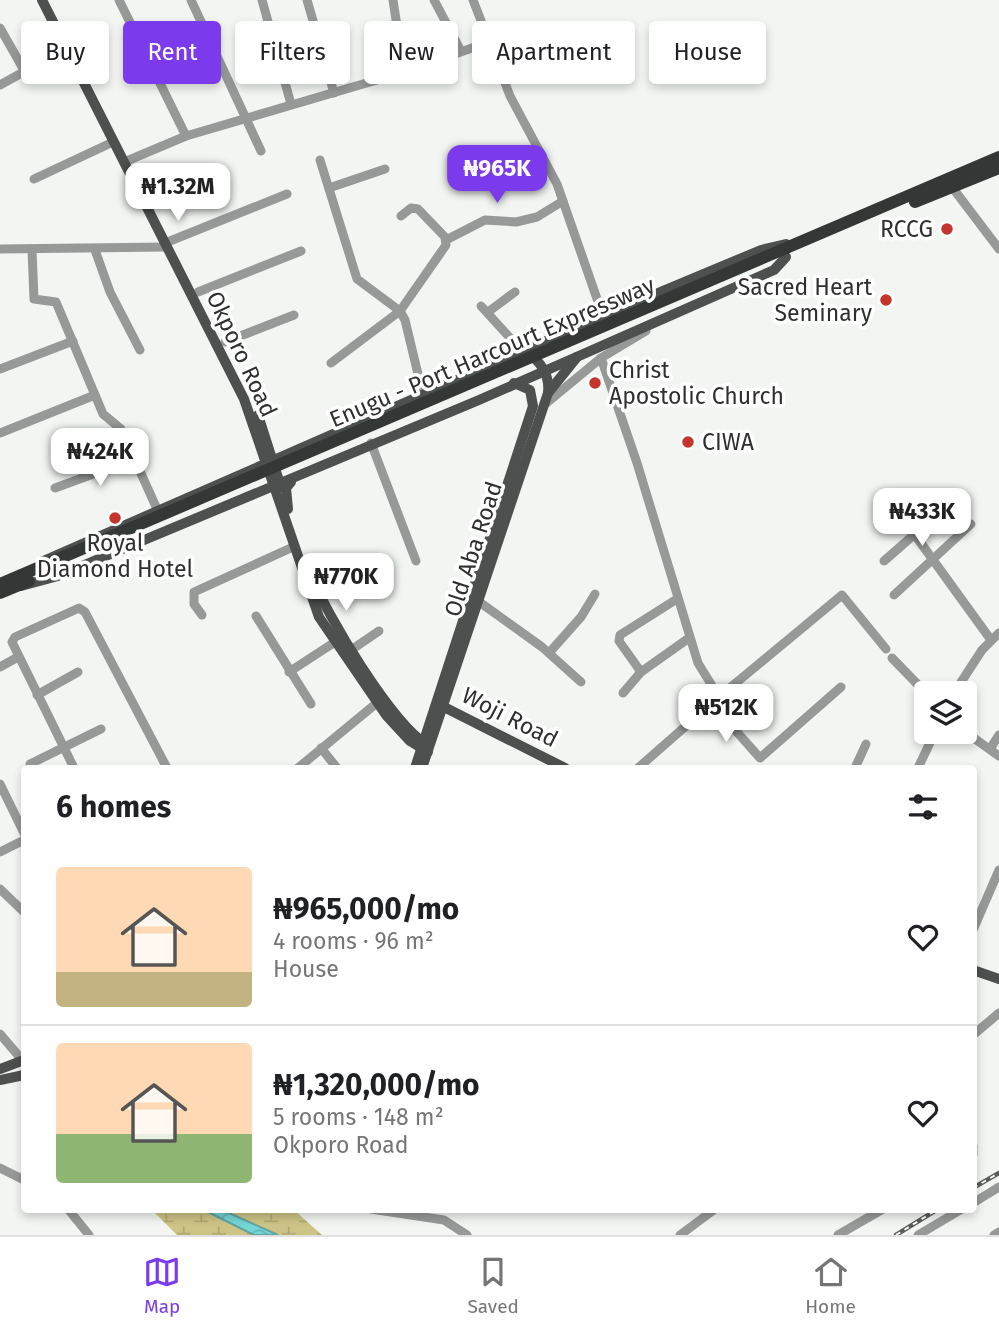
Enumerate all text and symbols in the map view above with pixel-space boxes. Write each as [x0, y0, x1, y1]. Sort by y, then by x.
chip: Buy [21, 21, 109, 84]
chip: Rent [123, 21, 221, 84]
chip: Filters [235, 21, 350, 84]
chip: New [364, 21, 458, 84]
chip: Apartment [472, 21, 635, 84]
chip: House [649, 21, 766, 84]
pin: ₦965K [448, 146, 546, 205]
text: ₦965K [463, 154, 531, 182]
pin: ₦1.32M [121, 164, 235, 223]
text: ₦1.32M [141, 172, 215, 200]
place label: RCCG [880, 215, 933, 243]
marker: RCCG [939, 221, 955, 237]
street label: Enugu - Port Harcourt Expressway [325, 270, 659, 433]
place label: Sacred Heart Seminary [738, 273, 873, 327]
street label: Okporo Road [201, 287, 283, 421]
marker: Sacred Heart Seminary [878, 292, 894, 308]
place label: Christ Apostolic Church [609, 356, 784, 410]
marker: Christ Apostolic Church [587, 375, 603, 391]
pin: ₦424K [51, 428, 149, 488]
place label: CIWA [702, 428, 755, 456]
marker: CIWA [680, 434, 696, 450]
text: ₦424K [67, 437, 133, 465]
street label: Old Aba Road [438, 478, 508, 620]
pin: ₦433K [873, 489, 971, 548]
text: ₦433K [889, 497, 955, 525]
marker: Royal Diamond Hotel [107, 510, 123, 526]
place label: Royal Diamond Hotel [37, 529, 194, 583]
pin: ₦770K [297, 554, 395, 613]
text: ₦770K [314, 562, 378, 590]
street label: Woji Road [457, 681, 563, 753]
map controls [914, 681, 977, 744]
button: layers [914, 681, 977, 744]
pin: ₦512K [677, 684, 775, 744]
text: ₦512K [694, 693, 758, 721]
icon: filters [904, 788, 942, 826]
text: 6 homes [56, 789, 171, 825]
text: ₦965,000/mo [273, 891, 459, 927]
icon: home [112, 895, 196, 979]
icon: heart [904, 918, 942, 956]
text: 4 rooms · 96 m² [273, 927, 434, 955]
text: House [273, 955, 339, 983]
text: ₦1,320,000/mo [273, 1067, 480, 1103]
icon: home [112, 1071, 196, 1155]
icon: heart [904, 1094, 942, 1132]
text: 5 rooms · 148 m² [273, 1103, 444, 1131]
text: Okporo Road [273, 1131, 409, 1159]
tab: Map [143, 1253, 181, 1318]
tab: Saved [467, 1253, 519, 1318]
tab: Home [805, 1253, 856, 1318]

